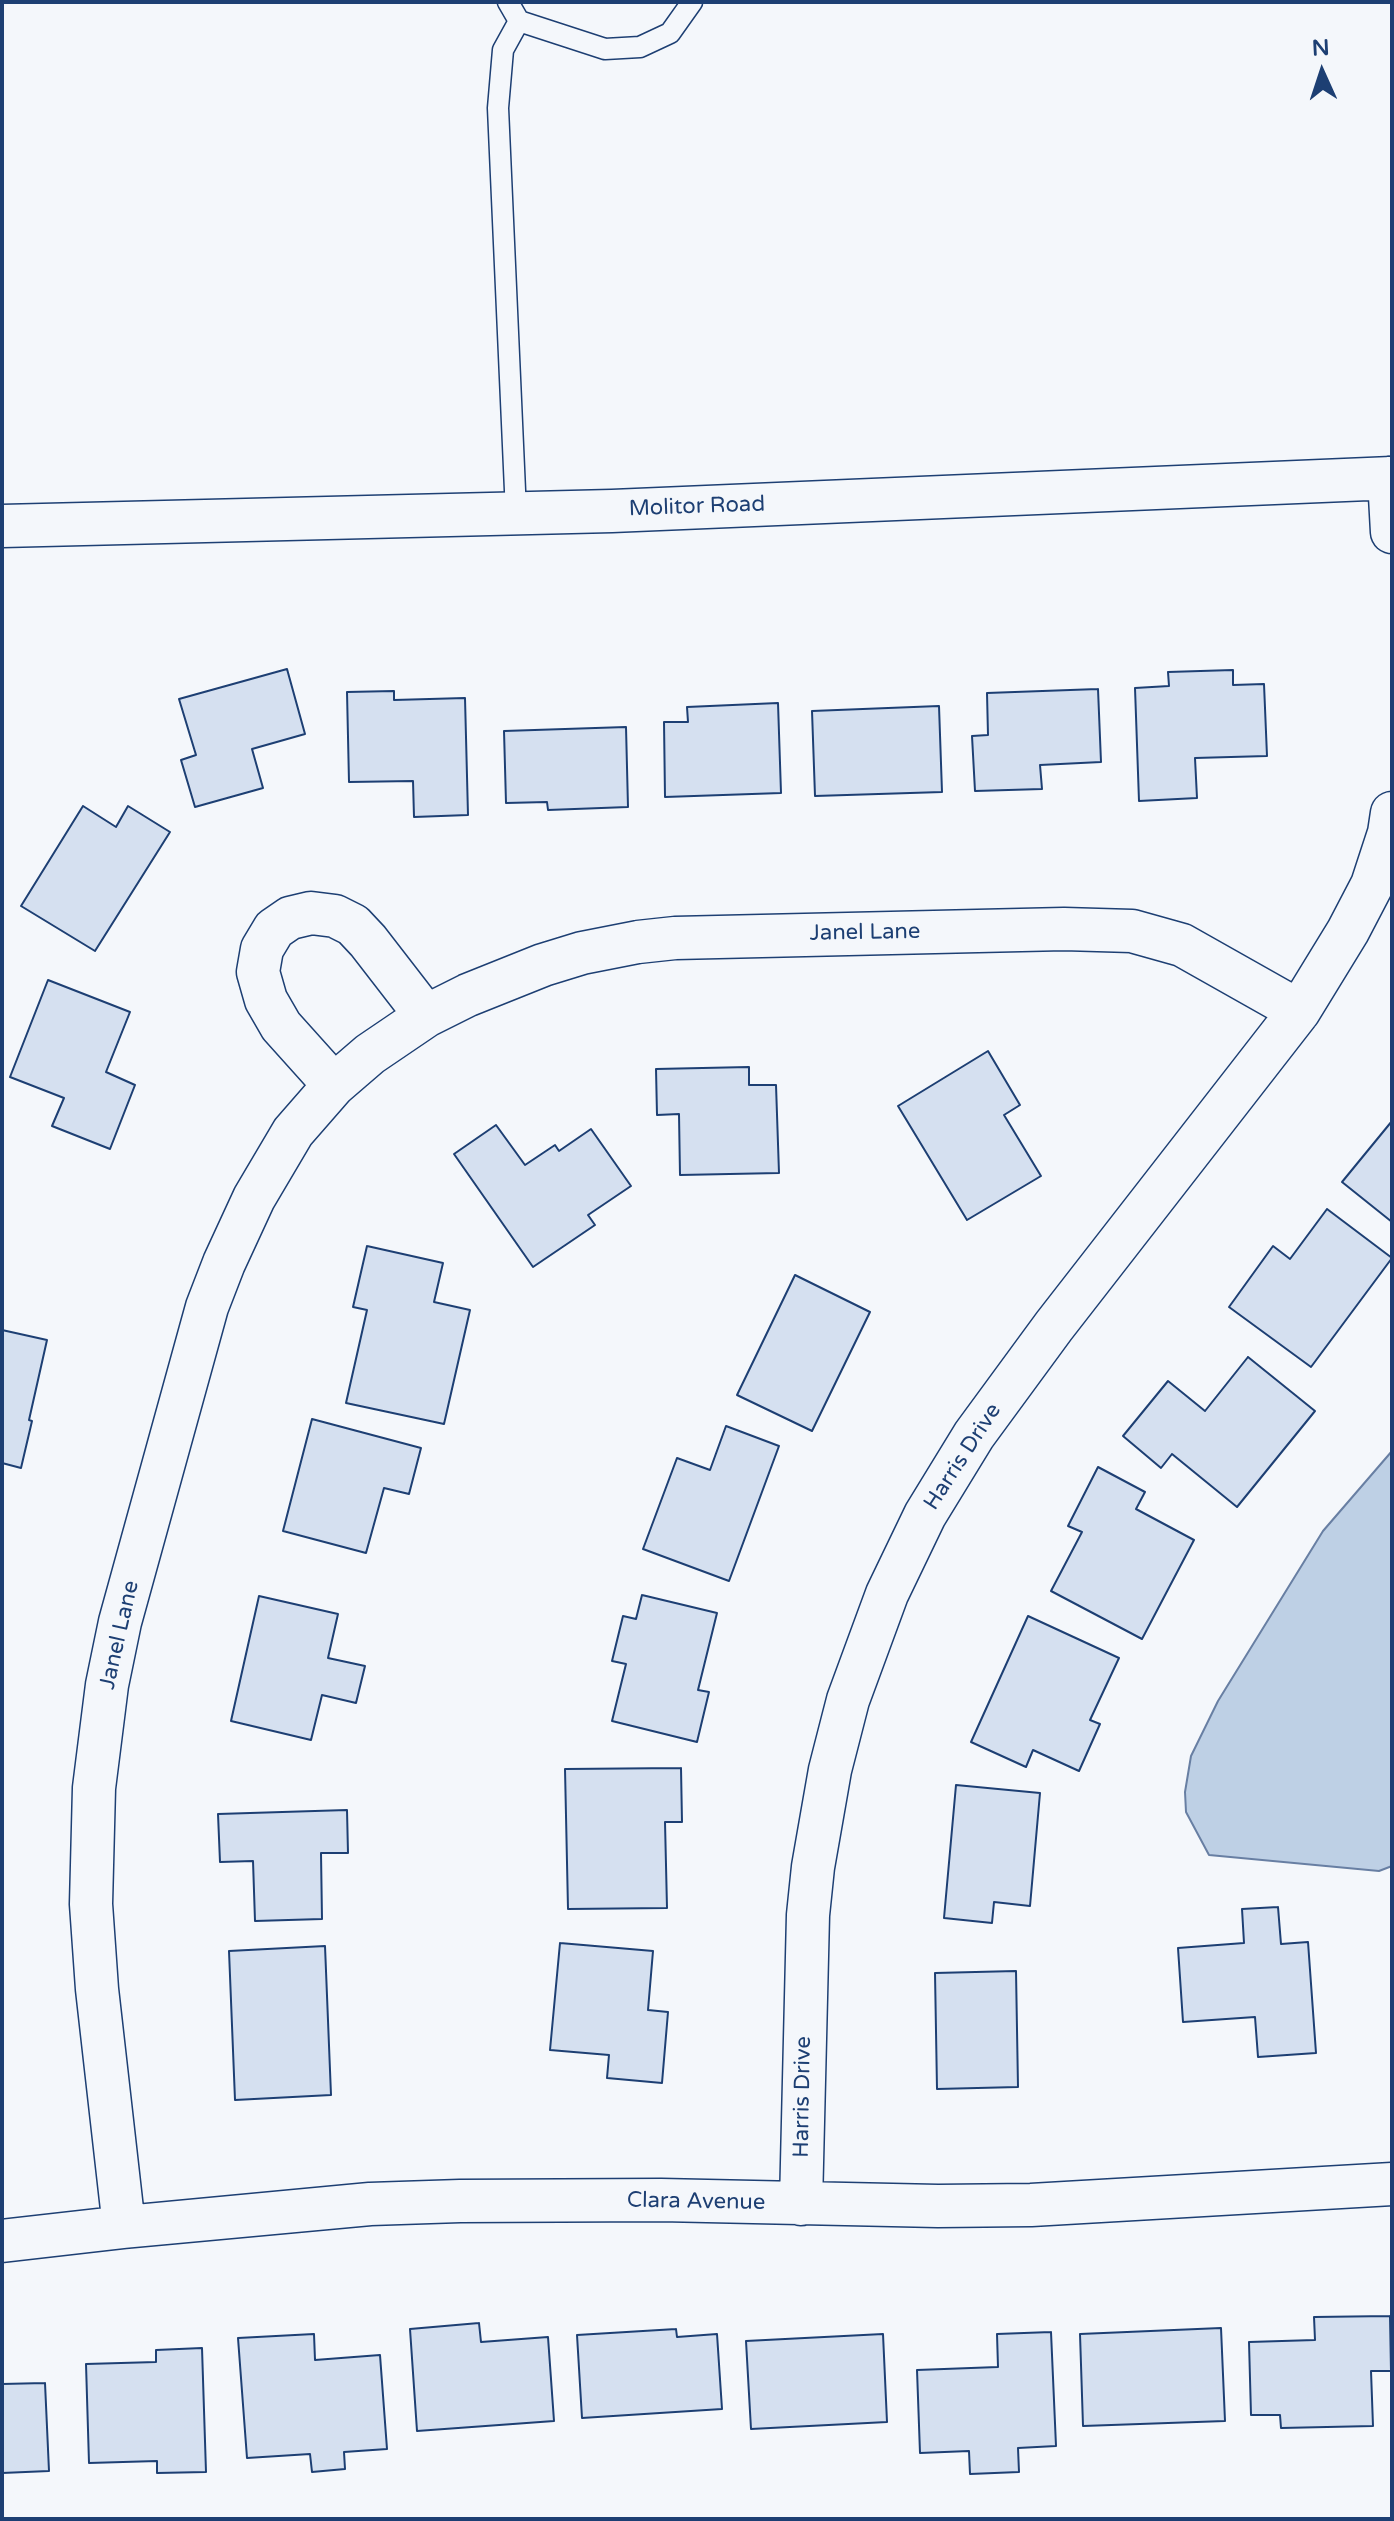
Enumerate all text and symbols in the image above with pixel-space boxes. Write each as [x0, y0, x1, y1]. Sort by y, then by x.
north arrow [1282, 32, 1362, 112]
text: N [1311, 35, 1330, 61]
street label: Molitor Road [628, 491, 766, 523]
street label: Janel Lane [810, 919, 920, 947]
street label: Harris Drive [919, 1399, 1007, 1515]
street label: Janel Lane [95, 1578, 145, 1692]
street label: Harris Drive [789, 2036, 817, 2158]
street label: Clara Avenue [627, 2188, 765, 2216]

